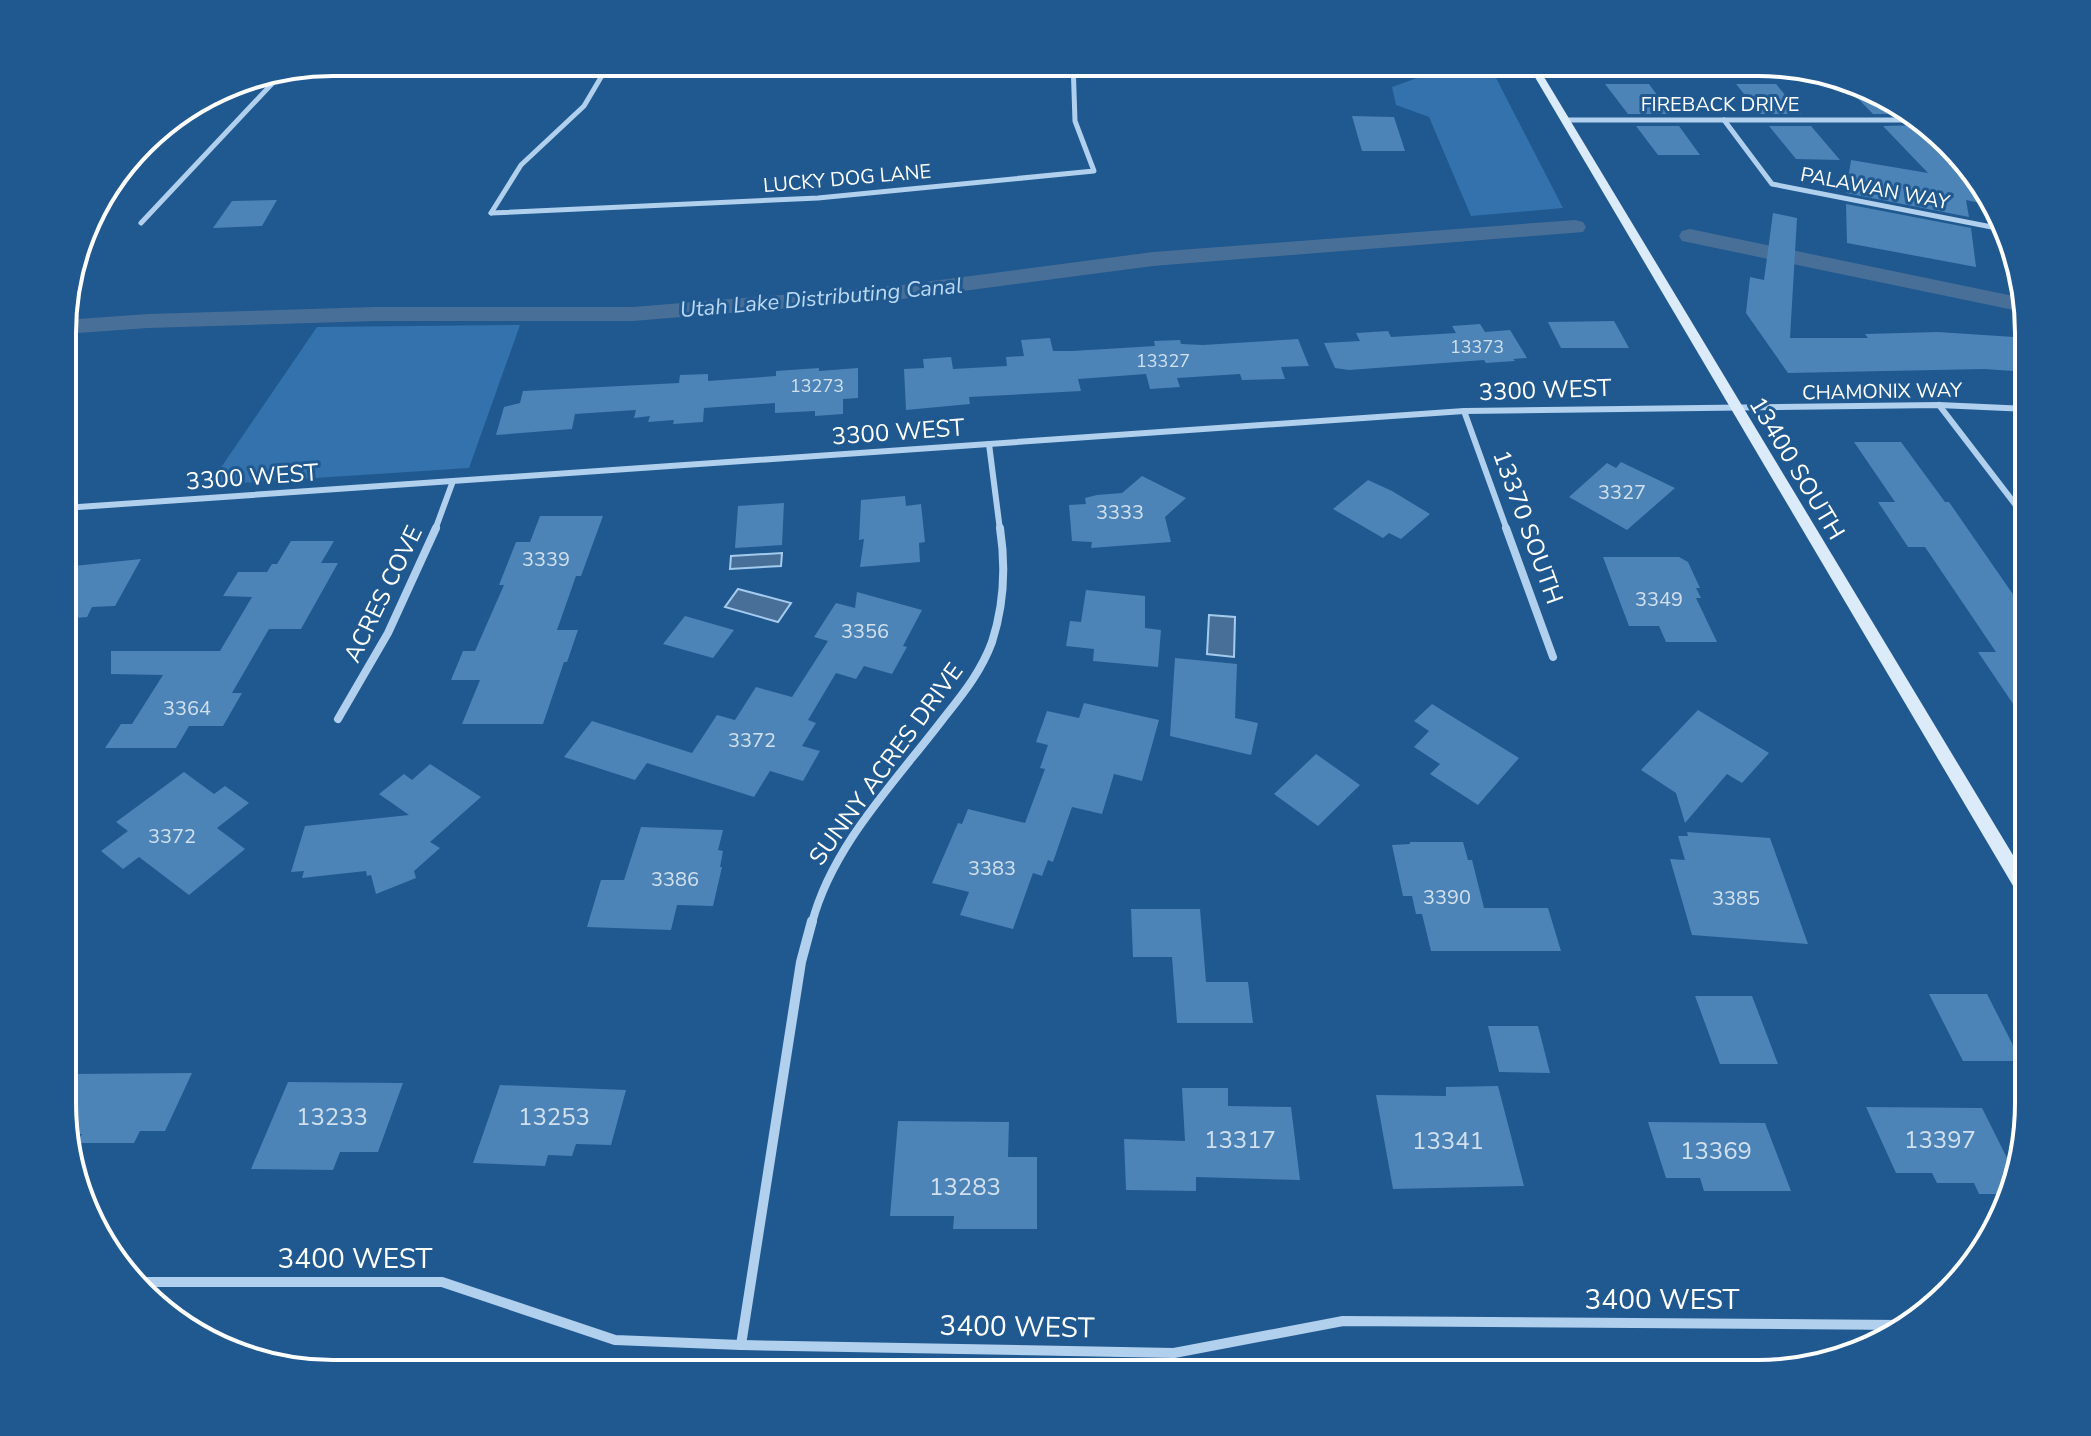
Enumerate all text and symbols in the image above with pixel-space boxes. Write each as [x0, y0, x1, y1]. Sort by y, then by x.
street label: FIREBACK DRIVE [1641, 91, 1799, 118]
street label: LUCKY DOG LANE [762, 158, 932, 199]
street label: PALAWAN WAY [1798, 161, 1953, 216]
water label: Utah Lake Distributing Canal [679, 271, 964, 325]
house number: 13373 [1450, 335, 1504, 359]
house number: 13327 [1136, 349, 1190, 373]
street label: 3300 WEST [1478, 372, 1612, 408]
house number: 13273 [790, 374, 844, 398]
street label: CHAMONIX WAY [1802, 377, 1963, 406]
street label: 13400 SOUTH [1742, 391, 1852, 545]
street label: 3300 WEST [831, 411, 966, 453]
street label: 13370 SOUTH [1485, 446, 1571, 608]
street label: 3300 WEST [185, 456, 320, 498]
house number: 3327 [1598, 479, 1646, 506]
house number: 3333 [1096, 499, 1144, 526]
street label: ACRES COVE [336, 520, 430, 668]
house number: 3339 [522, 546, 570, 573]
house number: 3349 [1635, 586, 1683, 613]
house number: 3356 [841, 618, 889, 645]
street label: SUNNY ACRES DRIVE [802, 656, 970, 872]
house number: 3364 [163, 695, 211, 722]
house number: 3372 [728, 727, 776, 754]
house number: 3372 [148, 823, 196, 850]
house number: 3383 [968, 855, 1016, 882]
house number: 3386 [651, 866, 699, 893]
house number: 3390 [1423, 884, 1471, 911]
house number: 3385 [1712, 885, 1760, 912]
house number: 13233 [296, 1101, 368, 1133]
house number: 13253 [518, 1101, 590, 1133]
house number: 13317 [1204, 1124, 1276, 1156]
house number: 13397 [1904, 1124, 1976, 1156]
house number: 13341 [1412, 1125, 1484, 1157]
house number: 13369 [1680, 1135, 1752, 1167]
house number: 13283 [929, 1171, 1001, 1203]
street label: 3400 WEST [278, 1240, 433, 1278]
street label: 3400 WEST [1585, 1281, 1740, 1319]
street label: 3400 WEST [939, 1307, 1095, 1347]

